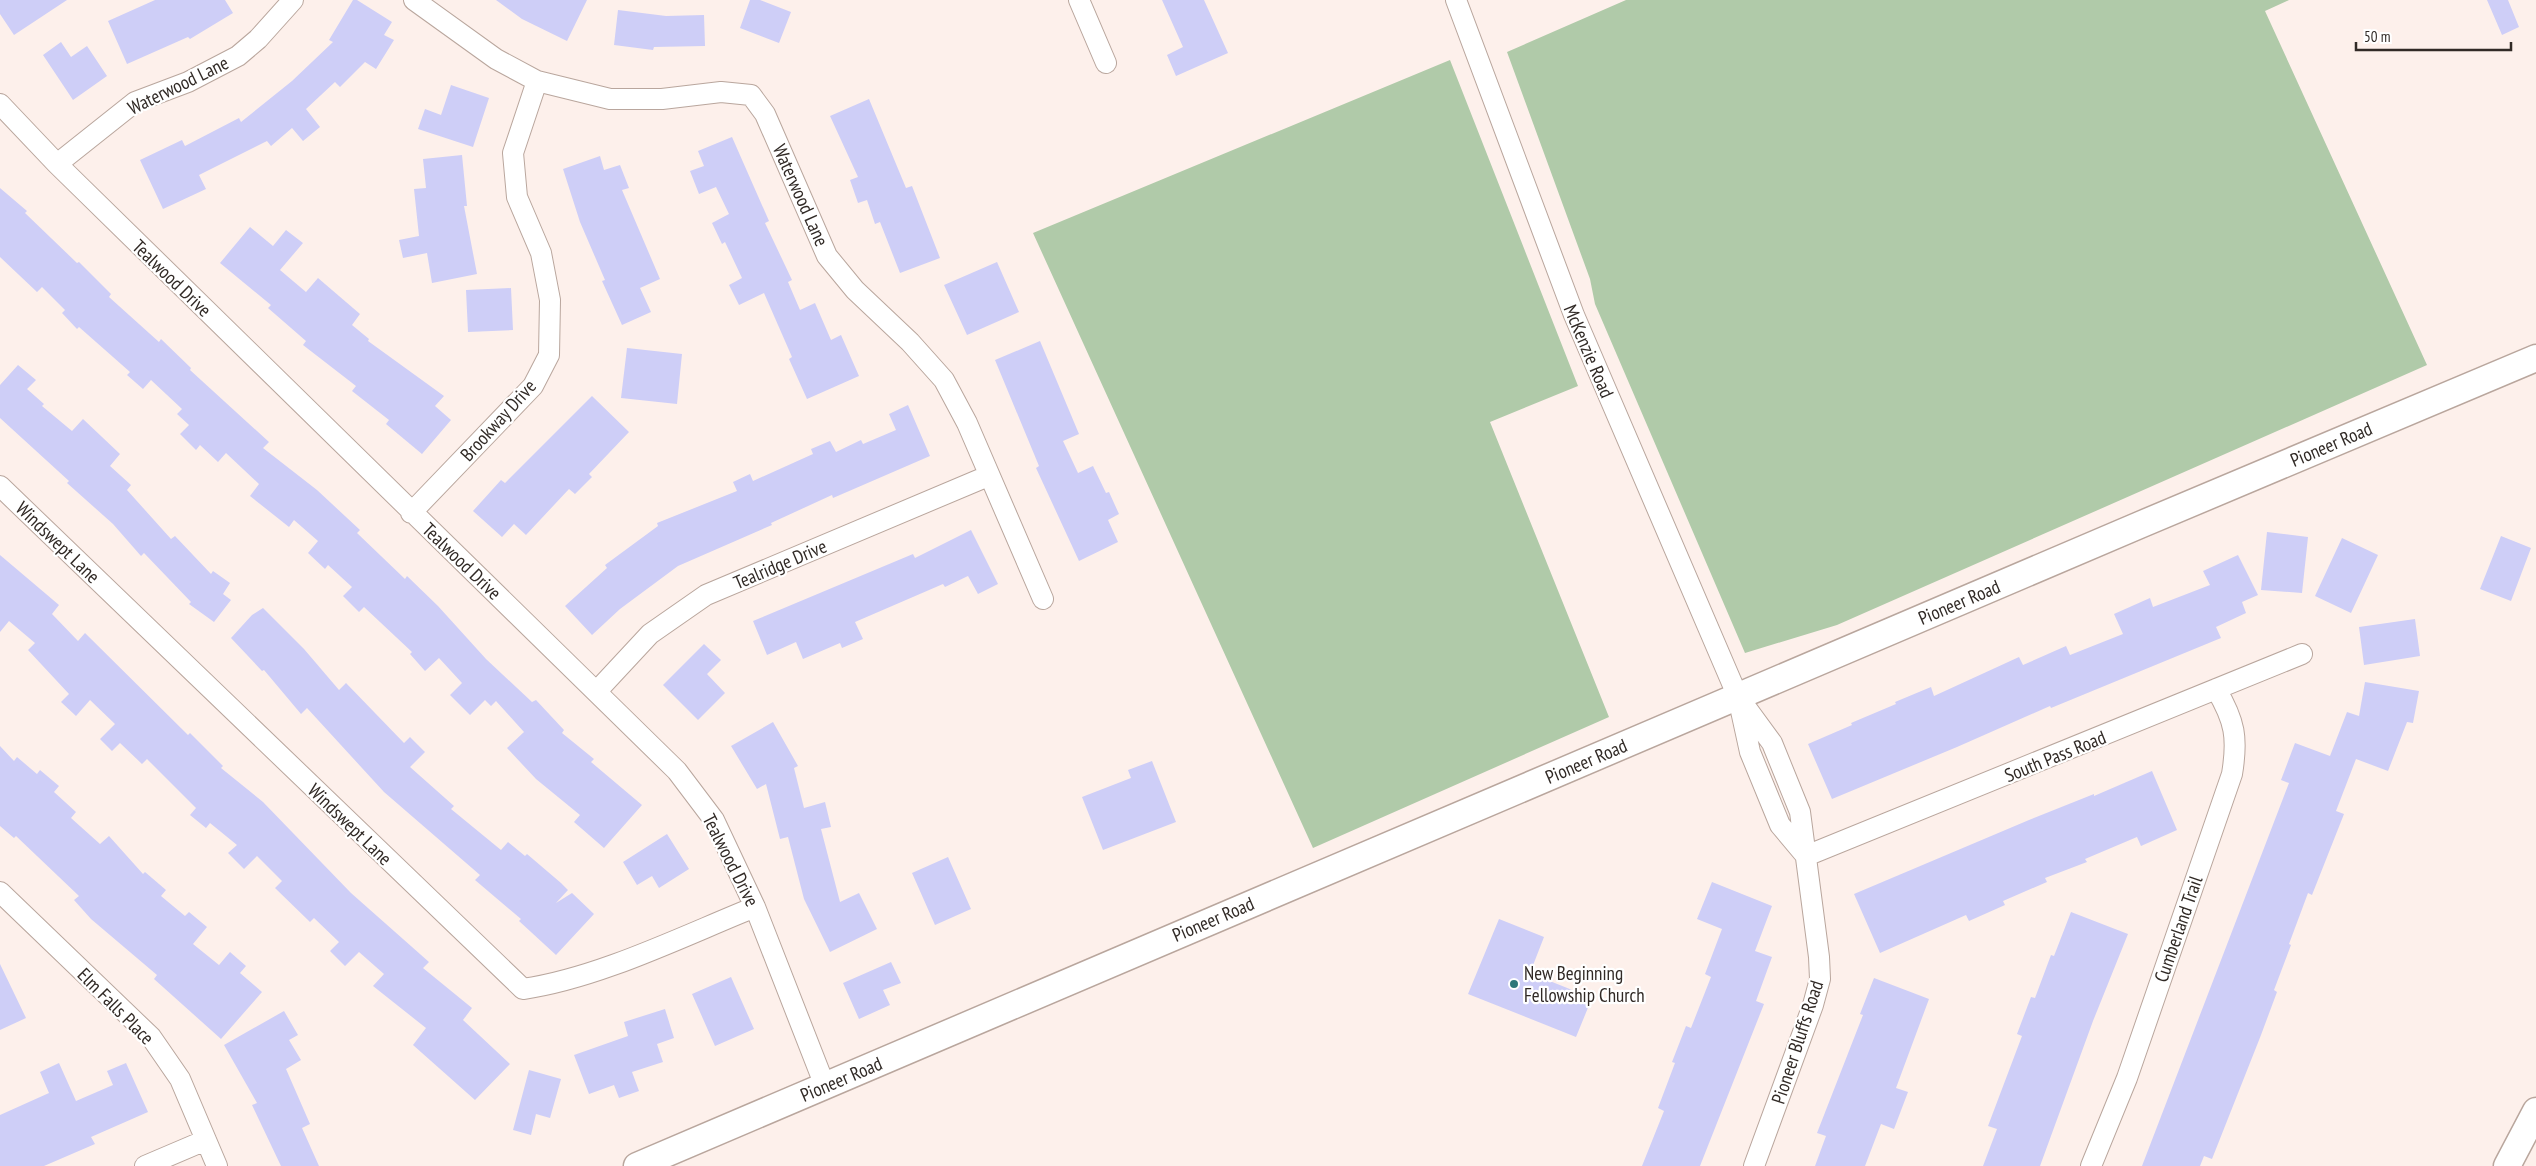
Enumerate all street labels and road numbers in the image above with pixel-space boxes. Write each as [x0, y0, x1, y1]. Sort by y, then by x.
street label: Waterwood Lane [124, 50, 232, 120]
street label: Waterwood Lane [768, 140, 834, 250]
street label: Tealwood Drive [127, 234, 217, 322]
street label: McKenzie Road [1559, 301, 1619, 401]
street label: Brookway Drive [455, 374, 541, 466]
street label: Pioneer Road [2287, 416, 2375, 472]
street label: Windswept Lane [11, 496, 105, 588]
street label: Tealwood Drive [417, 517, 507, 605]
street label: Tealridge Drive [730, 534, 830, 594]
street label: Pioneer Road [1915, 574, 2003, 630]
street label: South Pass Road [2001, 725, 2109, 787]
street label: Pioneer Road [1542, 733, 1630, 789]
street label: Windswept Lane [303, 778, 397, 870]
street label: Tealwood Drive [697, 810, 765, 910]
street label: Cumberland Trail [2149, 872, 2208, 985]
street label: Pioneer Road [1169, 891, 1257, 947]
street label: Elm Falls Place [73, 963, 159, 1049]
street label: Pioneer Bluffs Road [1766, 977, 1828, 1107]
street label: Pioneer Road [797, 1051, 885, 1107]

